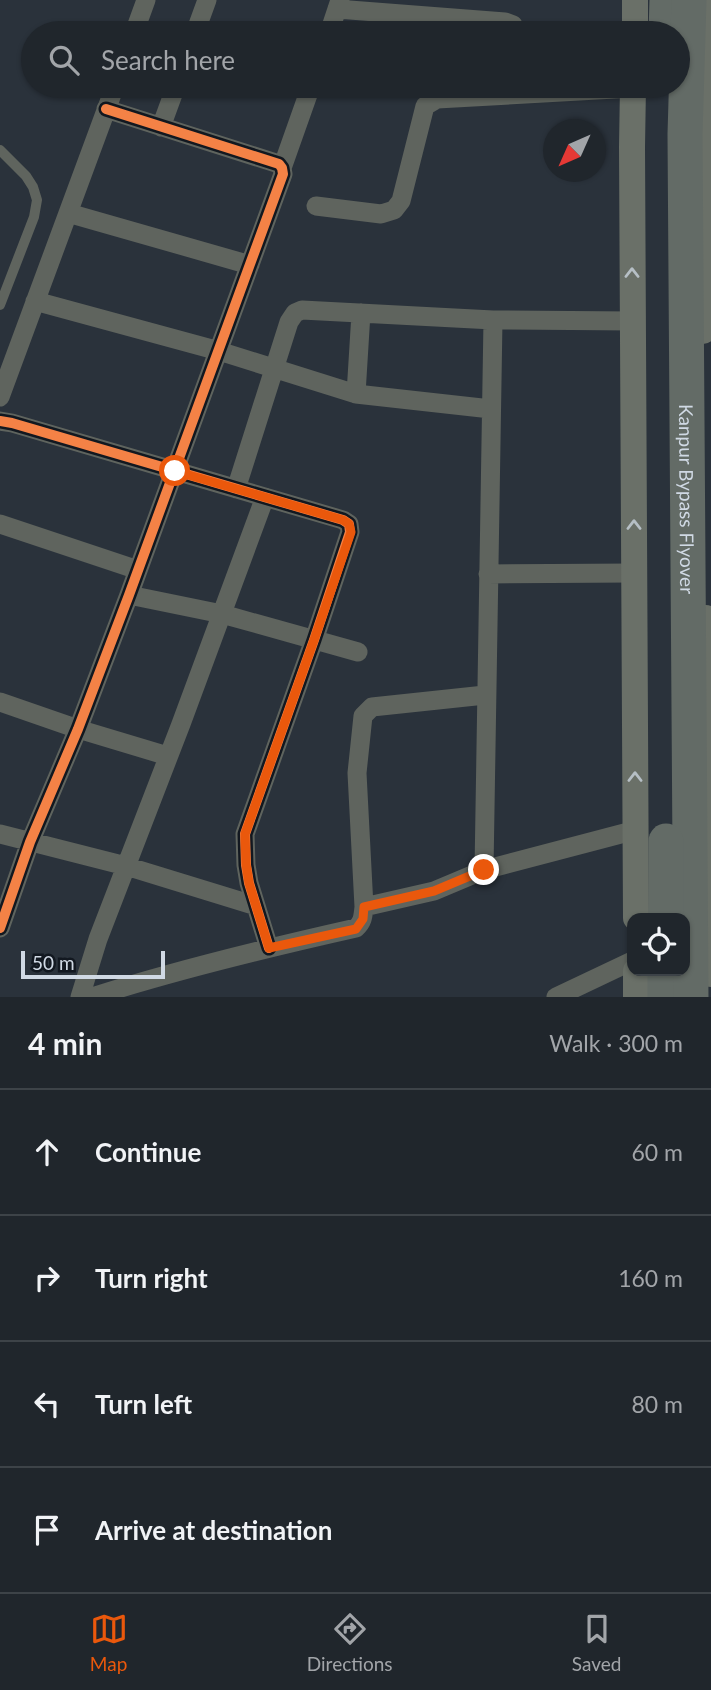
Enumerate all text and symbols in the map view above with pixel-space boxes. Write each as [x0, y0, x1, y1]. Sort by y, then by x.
search box [21, 21, 690, 98]
icon: search [45, 41, 83, 79]
text: Search here [101, 44, 235, 76]
north arrow [543, 119, 606, 182]
one-way arrow [624, 267, 640, 277]
street label: Kanpur Bypass Flyover [675, 404, 700, 594]
route start [159, 455, 190, 486]
one-way arrow [626, 519, 642, 529]
one-way arrow [627, 771, 643, 781]
route end [468, 854, 499, 885]
map controls [627, 913, 690, 976]
button: locate [627, 913, 690, 976]
scale bar [21, 948, 164, 980]
text: 50 m [32, 951, 75, 974]
text: 4 min [28, 1025, 102, 1061]
text: Walk · 300 m [549, 1029, 683, 1057]
icon: ahead [28, 1133, 66, 1171]
text: Continue [95, 1136, 201, 1168]
text: 60 m [632, 1138, 683, 1166]
icon: right [28, 1259, 66, 1297]
text: Turn right [95, 1262, 208, 1294]
text: 160 m [618, 1264, 683, 1292]
icon: left [28, 1385, 66, 1423]
text: Turn left [95, 1388, 192, 1420]
text: 80 m [632, 1390, 683, 1418]
icon: arrive [28, 1511, 66, 1549]
text: Arrive at destination [95, 1514, 332, 1546]
tab: Map [90, 1610, 128, 1675]
tab: Directions [307, 1610, 393, 1675]
tab: Saved [572, 1610, 621, 1675]

